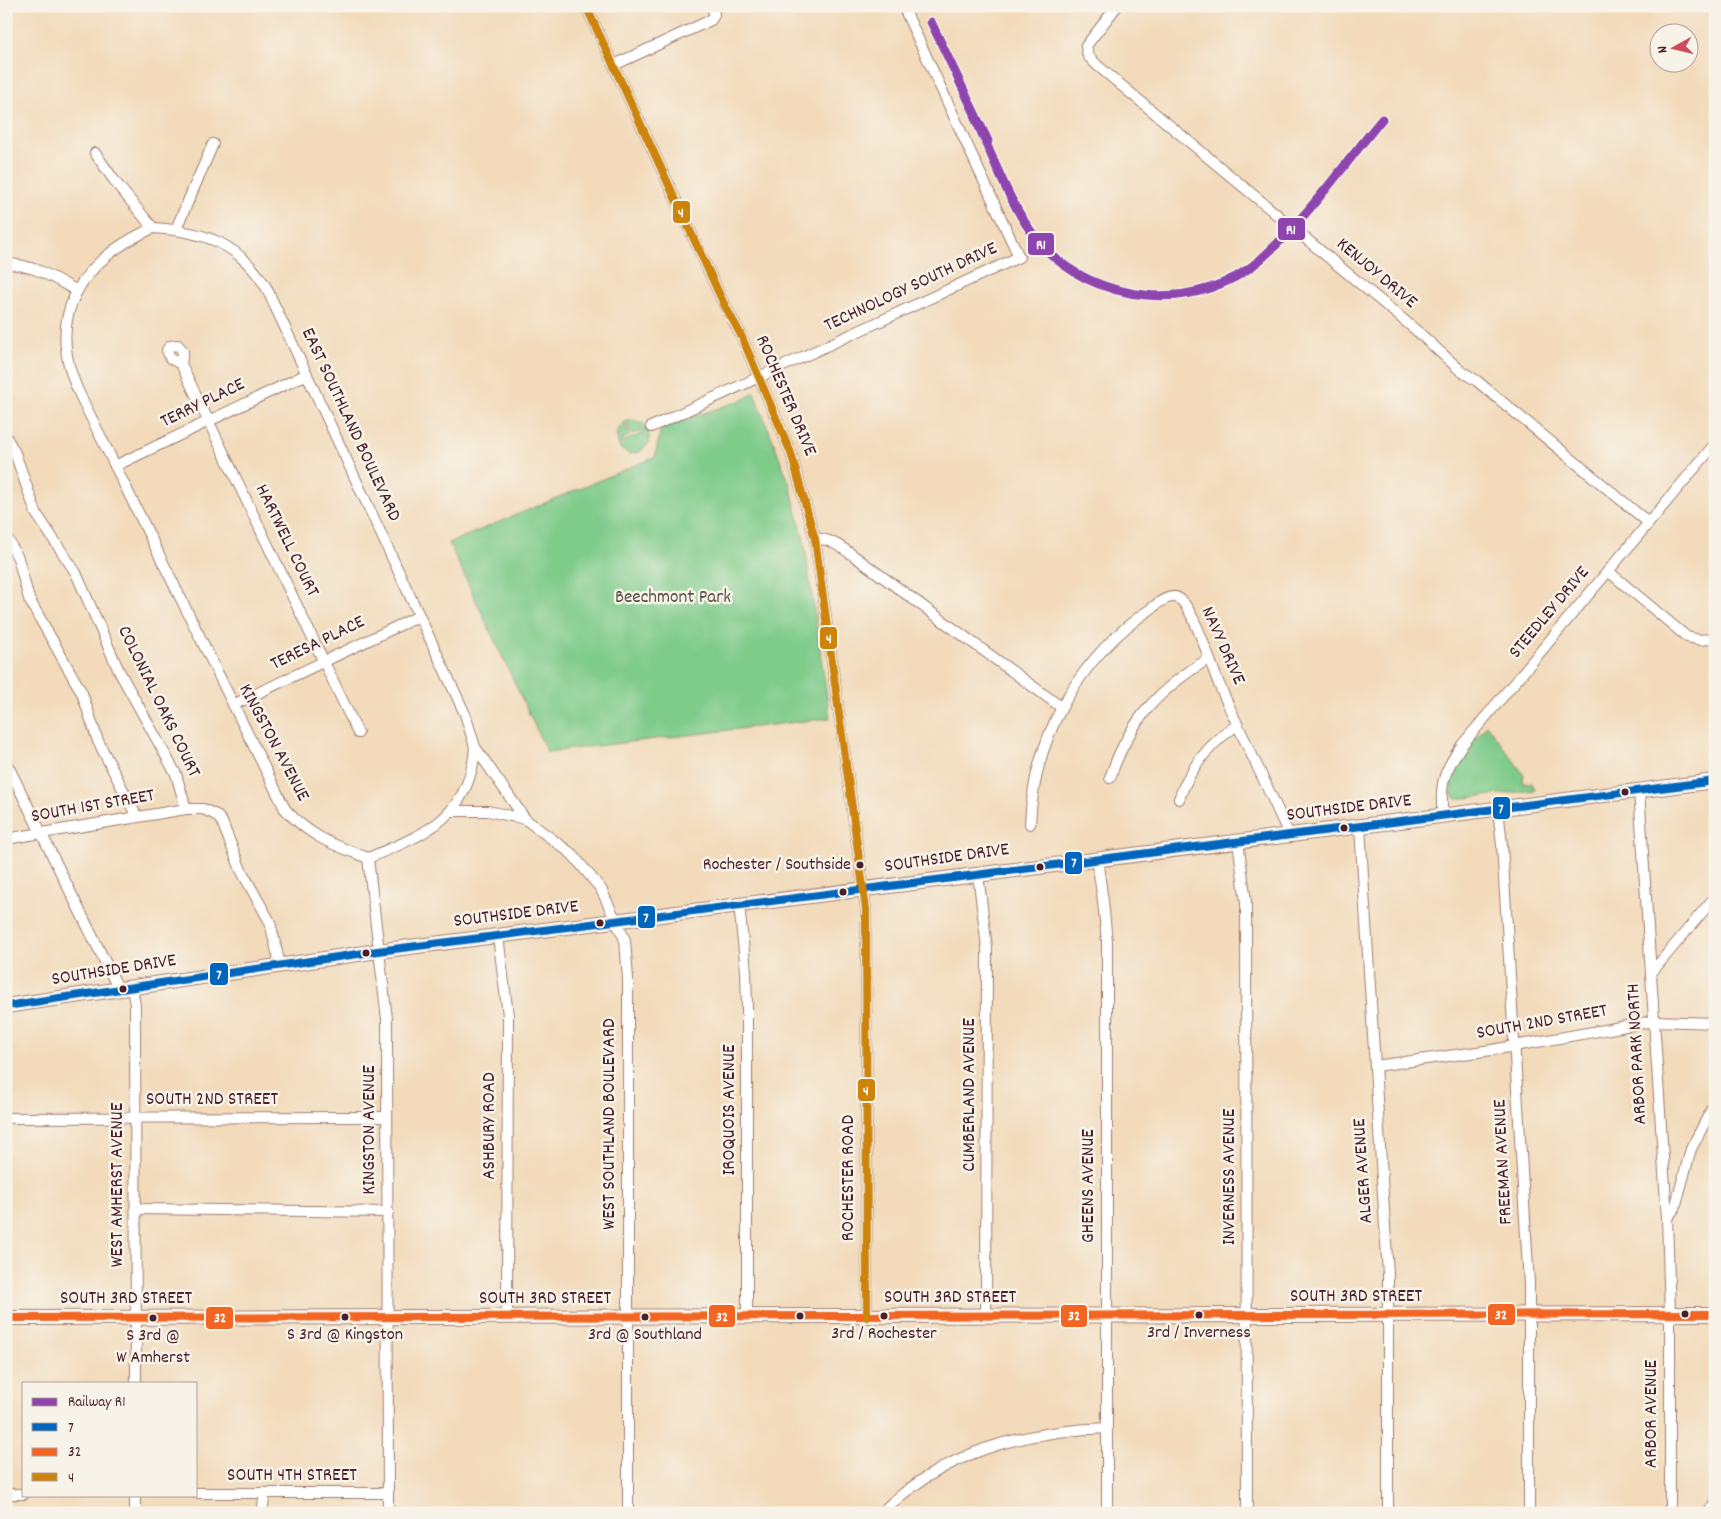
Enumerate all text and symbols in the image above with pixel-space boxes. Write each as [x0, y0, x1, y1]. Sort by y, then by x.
north arrow [1648, 22, 1698, 72]
text: N [1653, 45, 1673, 54]
line badge: 4 [672, 200, 691, 224]
text: 4 [678, 204, 684, 224]
line badge: R1 [1277, 217, 1306, 241]
text: R1 [1286, 221, 1296, 241]
line badge: R1 [1027, 232, 1055, 256]
street label: KENJOY DRIVE [1330, 232, 1423, 316]
street label: TECHNOLOGY SOUTH DRIVE [820, 236, 1002, 340]
text: R1 [1036, 236, 1046, 256]
street label: EAST SOUTHLAND BOULEVARD [293, 324, 407, 526]
street label: ROCHESTER DRIVE [747, 331, 823, 461]
street label: TERRY PLACE [156, 372, 250, 436]
street label: HARTWELL COURT [247, 480, 325, 602]
street label: STEEDLEY DRIVE [1503, 561, 1597, 665]
park label: Beechmont Park [615, 585, 731, 612]
street label: NAVY DRIVE [1193, 603, 1251, 690]
street label: TERESA PLACE [266, 609, 370, 678]
street label: COLONIAL OAKS COURT [110, 622, 207, 783]
line badge: 4 [819, 626, 838, 650]
text: 4 [826, 630, 832, 650]
street label: KINGSTON AVENUE [231, 679, 316, 807]
street label: SOUTH 1ST STREET [29, 783, 157, 831]
unlabelled marker [1620, 787, 1630, 797]
street label: SOUTHSIDE DRIVE [1285, 788, 1413, 830]
line badge: 7 [1492, 796, 1511, 820]
text: 7 [1498, 800, 1504, 820]
unlabelled marker [1339, 823, 1349, 833]
street label: SOUTHSIDE DRIVE [883, 837, 1011, 881]
line badge: 7 [1064, 851, 1083, 875]
place label: Rochester / Southside [703, 853, 851, 878]
text: 7 [1071, 854, 1077, 874]
marker: Rochester / Southside [855, 860, 865, 870]
unlabelled marker [1035, 862, 1045, 872]
unlabelled marker [838, 887, 848, 897]
street label: SOUTHSIDE DRIVE [452, 894, 580, 936]
line badge: 7 [637, 905, 656, 929]
text: 7 [643, 909, 649, 929]
unlabelled marker [595, 918, 605, 928]
street label: SOUTHSIDE DRIVE [50, 948, 178, 994]
unlabelled marker [361, 948, 371, 958]
line badge: 7 [209, 962, 229, 986]
text: 7 [216, 966, 222, 986]
street label: ARBOR PARK NORTH [1621, 983, 1655, 1125]
unlabelled marker [118, 984, 128, 994]
street label: SOUTH 2ND STREET [1475, 998, 1610, 1048]
street label: WEST SOUTHLAND BOULEVARD [597, 1018, 624, 1230]
street label: CUMBERLAND AVENUE [957, 1018, 984, 1172]
street label: IROQUOIS AVENUE [717, 1044, 744, 1176]
street label: KINGSTON AVENUE [357, 1065, 384, 1195]
street label: ASHBURY ROAD [477, 1072, 504, 1180]
line badge: 4 [857, 1078, 876, 1102]
text: 4 [863, 1082, 869, 1102]
street label: SOUTH 2ND STREET [146, 1087, 278, 1114]
street label: FREEMAN AVENUE [1487, 1098, 1521, 1225]
street label: WEST AMHERST AVENUE [105, 1102, 132, 1267]
street label: INVERNESS AVENUE [1217, 1108, 1244, 1245]
street label: ROCHESTER ROAD [836, 1115, 863, 1241]
street label: ALGER AVENUE [1347, 1117, 1381, 1224]
street label: GHEENS AVENUE [1076, 1129, 1103, 1243]
street label: SOUTH 3RD STREET [1290, 1284, 1422, 1311]
street label: SOUTH 3RD STREET [884, 1285, 1016, 1312]
street label: SOUTH 3RD STREET [60, 1286, 192, 1313]
street label: SOUTH 3RD STREET [479, 1286, 611, 1313]
line badge: 32 [1487, 1303, 1516, 1326]
line badge: 32 [708, 1304, 736, 1328]
line badge: 32 [1060, 1304, 1088, 1328]
line badge: 32 [205, 1306, 234, 1330]
text: 32 [1495, 1306, 1507, 1326]
text: 32 [1068, 1307, 1080, 1327]
text: 32 [716, 1308, 728, 1328]
text: 32 [214, 1309, 226, 1329]
unlabelled marker [1680, 1309, 1690, 1319]
marker: 3rd / Inverness [1194, 1310, 1204, 1320]
unlabelled marker [795, 1311, 805, 1321]
marker: 3rd / Rochester [879, 1311, 889, 1321]
marker: S 3rd @ Kingston [340, 1312, 350, 1322]
marker: 3rd @ Southland [640, 1312, 650, 1322]
marker: S 3rd @ W Amherst [148, 1313, 158, 1323]
place label: 3rd / Inverness [1147, 1321, 1251, 1346]
place label: 3rd / Rochester [831, 1322, 937, 1347]
place label: S 3rd @ Kingston [287, 1323, 403, 1348]
place label: 3rd @ Southland [588, 1323, 702, 1348]
place label: S 3rd @ W Amherst [116, 1324, 190, 1371]
street label: ARBOR AVENUE [1639, 1359, 1666, 1468]
legend [22, 1382, 198, 1496]
text: Railway R1 [68, 1392, 125, 1414]
text: 7 [68, 1418, 74, 1440]
text: 32 [68, 1442, 81, 1464]
street label: SOUTH 4TH STREET [227, 1463, 357, 1490]
text: 4 [68, 1468, 74, 1490]

